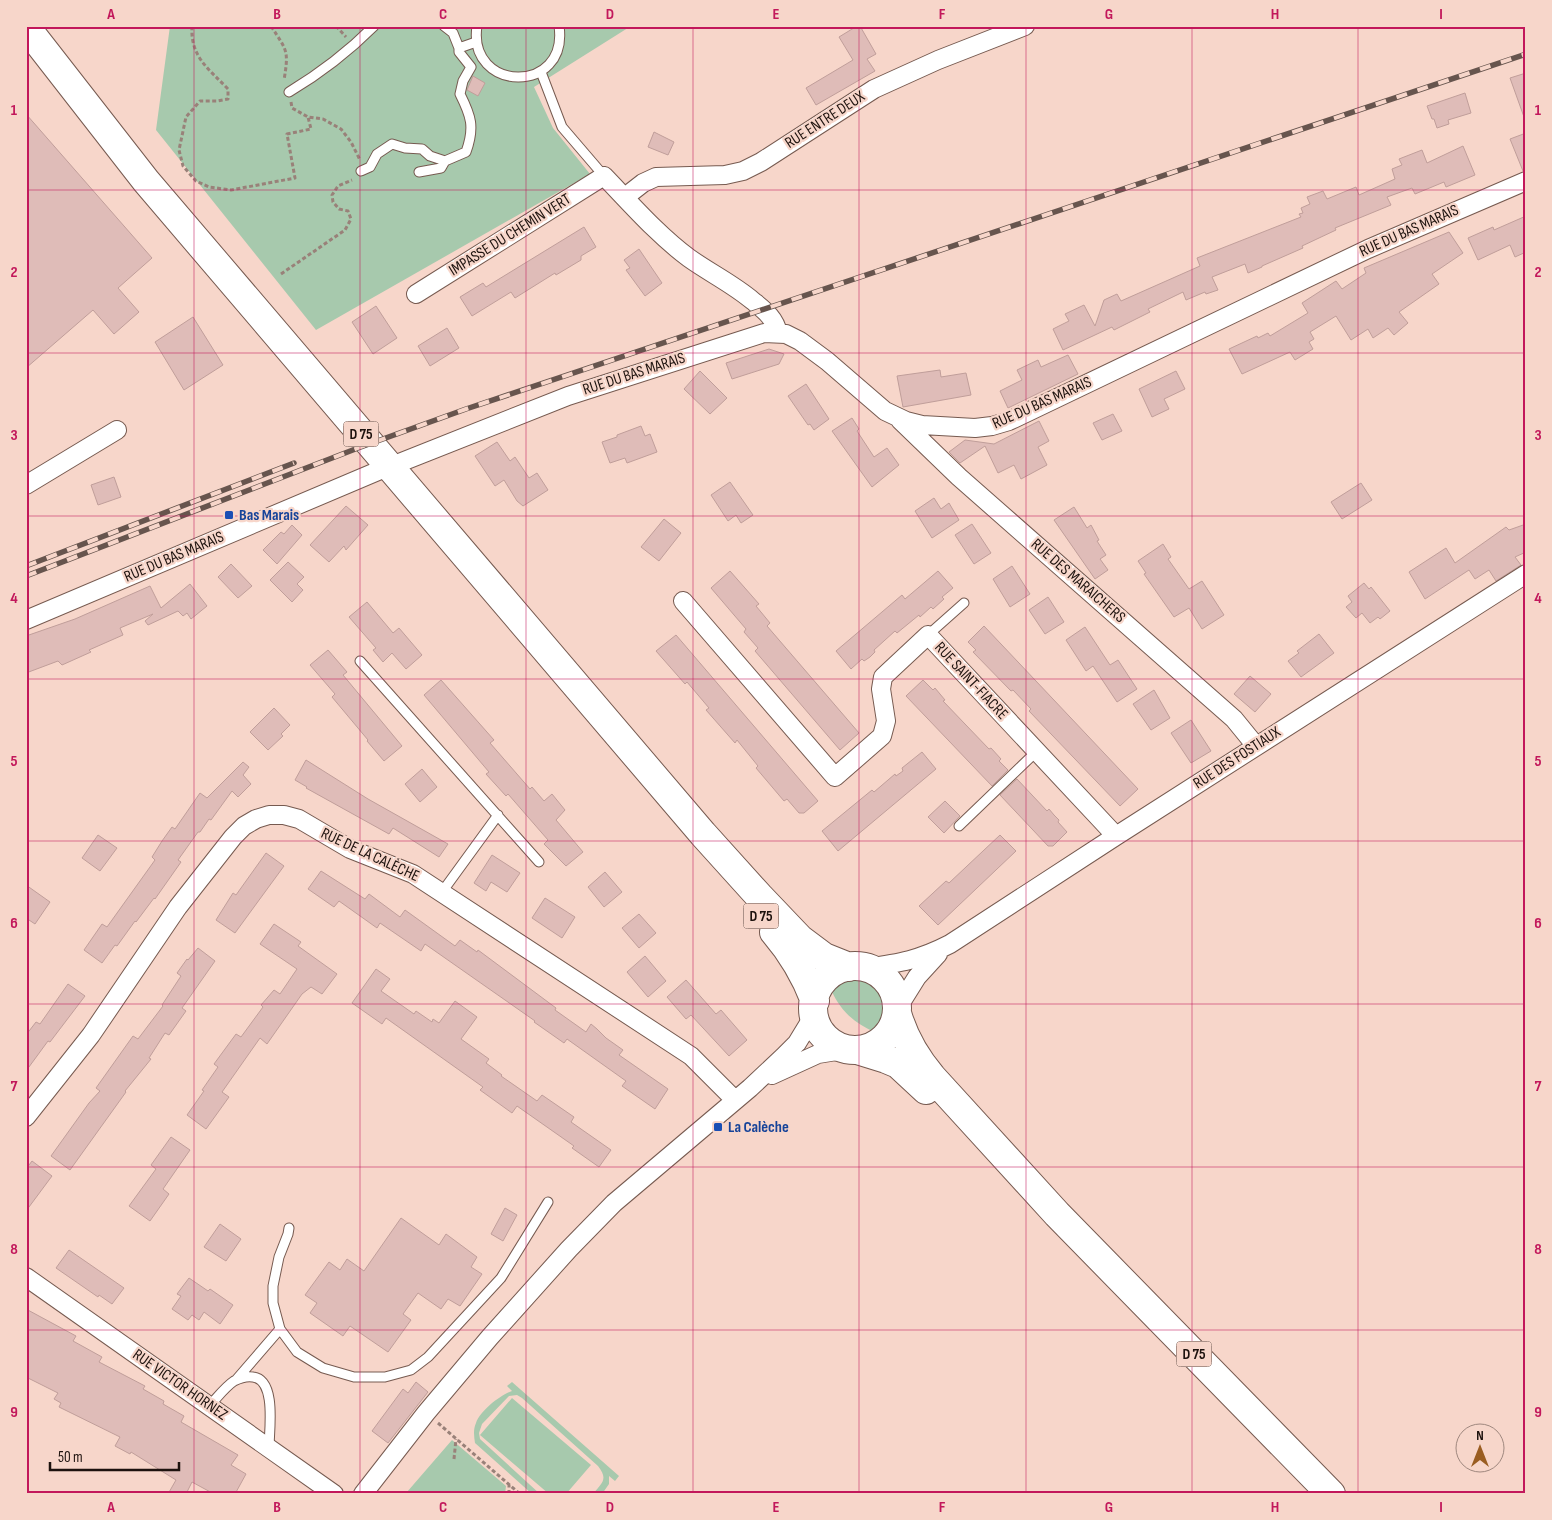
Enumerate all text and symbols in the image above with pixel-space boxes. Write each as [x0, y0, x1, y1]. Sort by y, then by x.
text: A [106, 5, 115, 24]
text: B [273, 5, 281, 24]
text: C [439, 5, 447, 24]
text: D [606, 5, 614, 24]
text: E [773, 5, 780, 24]
text: F [939, 5, 946, 24]
text: G [1105, 5, 1113, 24]
text: H [1271, 5, 1279, 24]
text: I [1439, 5, 1443, 24]
street label: RUE ENTRE DEUX [782, 87, 869, 153]
text: 1 [11, 101, 18, 120]
text: 1 [1535, 101, 1542, 120]
street label: IMPASSE DU CHEMIN VERT [445, 190, 575, 280]
street label: RUE DU BAS MARAIS [1356, 201, 1462, 261]
text: 2 [10, 263, 18, 282]
text: 2 [1534, 263, 1542, 282]
street label: RUE DU BAS MARAIS [580, 348, 688, 399]
street label: RUE DU BAS MARAIS [989, 373, 1095, 433]
road number: D 75 [344, 422, 378, 446]
text: 3 [10, 426, 18, 445]
text: 3 [1534, 426, 1542, 445]
place label: Bas Marais [239, 506, 299, 525]
marker: Bas Marais [223, 509, 235, 521]
street label: RUE DU BAS MARAIS [121, 527, 227, 587]
street label: RUE DES MARAICHERS [1027, 535, 1129, 627]
text: 4 [10, 589, 18, 608]
text: 4 [1534, 589, 1542, 608]
street label: RUE SAINT-FIACRE [930, 638, 1012, 724]
street label: RUE DES FOSTIAUX [1190, 723, 1284, 793]
text: 5 [10, 752, 18, 771]
text: 5 [1534, 752, 1542, 771]
street label: RUE DE LA CALÈCHE [318, 824, 422, 886]
road number: D 75 [744, 904, 778, 928]
text: 6 [10, 914, 18, 933]
text: 6 [1534, 914, 1542, 933]
text: 7 [11, 1077, 18, 1096]
text: 7 [1535, 1077, 1542, 1096]
place label: La Calèche [728, 1118, 789, 1137]
marker: La Calèche [712, 1121, 724, 1133]
text: 8 [10, 1240, 18, 1259]
text: 8 [1534, 1240, 1542, 1259]
road number: D 75 [1176, 1342, 1212, 1366]
street label: RUE VICTOR HORNEZ [129, 1345, 231, 1425]
text: 9 [10, 1403, 18, 1422]
text: 9 [1534, 1403, 1542, 1422]
north arrow [1454, 1422, 1504, 1472]
text: N [1476, 1427, 1484, 1444]
scale bar [50, 1440, 179, 1472]
text: 50 m [58, 1448, 83, 1467]
text: A [106, 1498, 115, 1517]
text: B [273, 1498, 281, 1517]
text: C [439, 1498, 447, 1517]
text: D [606, 1498, 614, 1517]
text: E [773, 1498, 780, 1517]
text: F [939, 1498, 946, 1517]
text: G [1105, 1498, 1113, 1517]
text: H [1271, 1498, 1279, 1517]
text: I [1439, 1498, 1443, 1517]

